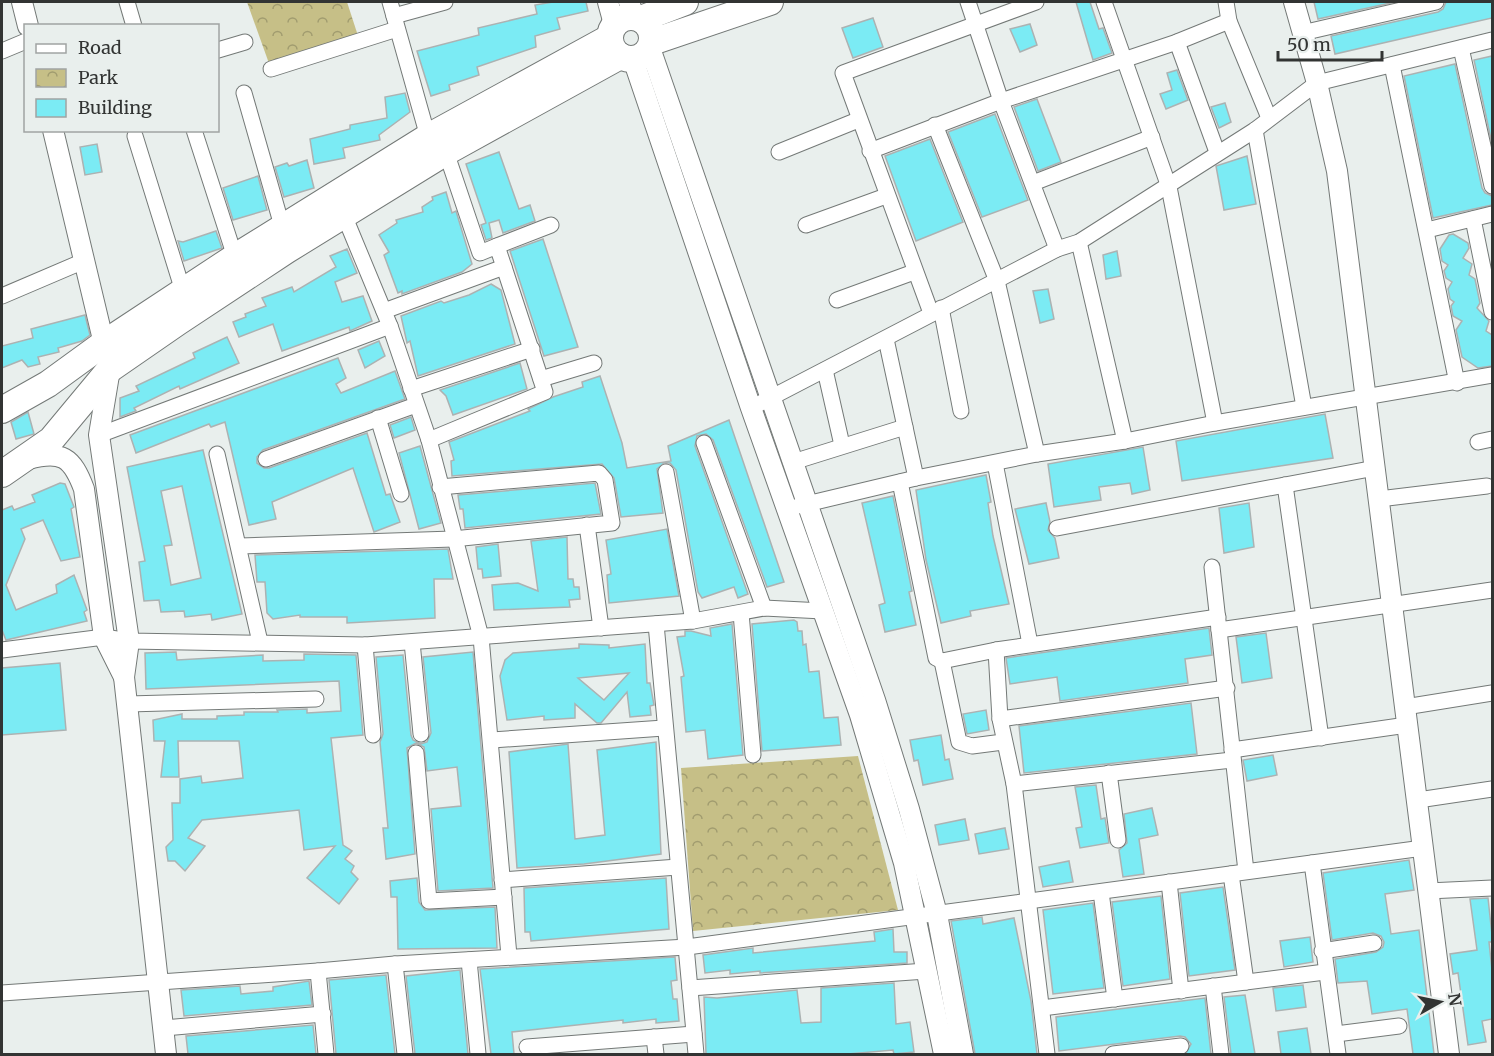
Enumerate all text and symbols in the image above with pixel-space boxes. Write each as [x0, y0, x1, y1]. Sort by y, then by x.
legend [24, 24, 219, 132]
scale bar [1278, 24, 1382, 62]
text: 50 m [1287, 33, 1331, 56]
text: Road [78, 36, 122, 59]
text: Park [78, 66, 119, 89]
text: Building [78, 96, 152, 119]
north arrow [1410, 972, 1470, 1032]
text: N [1444, 992, 1466, 1008]

